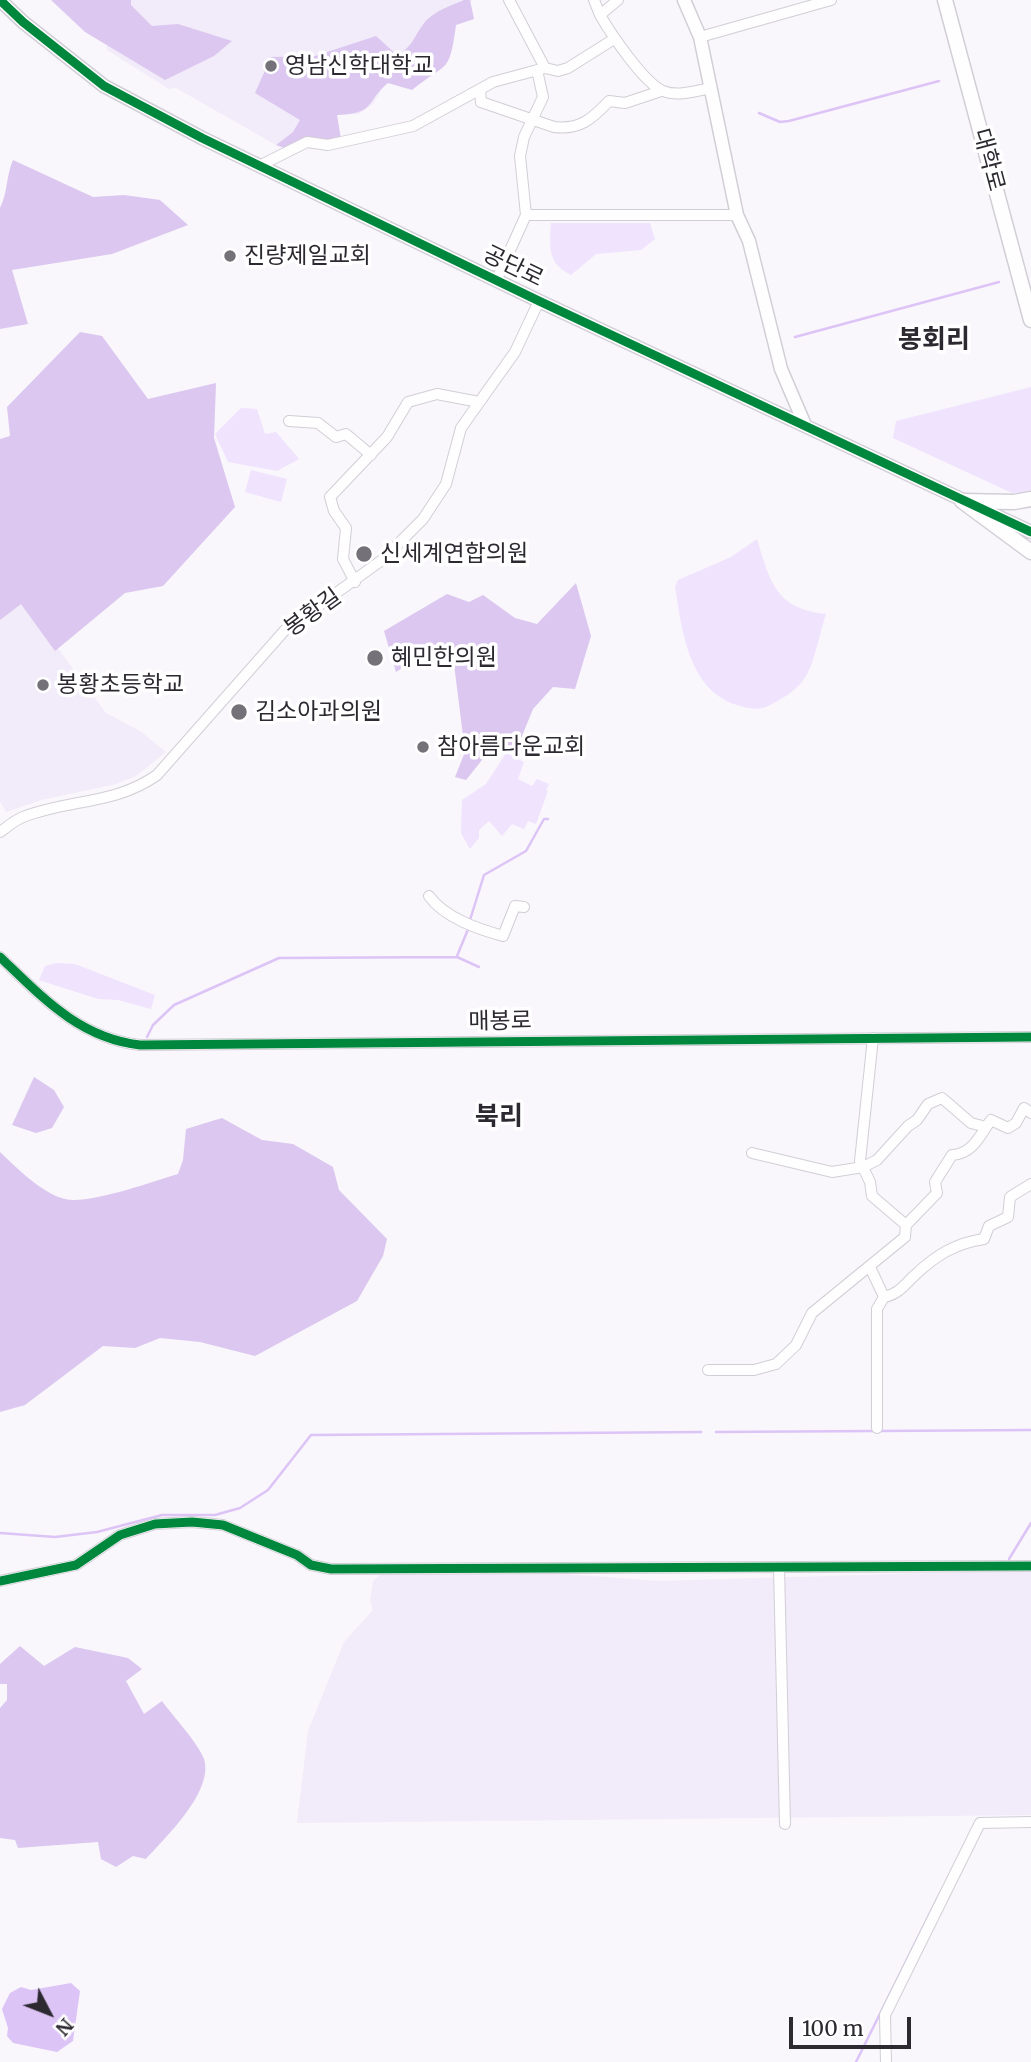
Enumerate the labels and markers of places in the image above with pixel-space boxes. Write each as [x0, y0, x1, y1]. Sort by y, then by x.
place label: 영남신학대학교 [285, 52, 433, 80]
marker: 영남신학대학교 [263, 58, 279, 74]
place label: 진량제일교회 [244, 242, 371, 270]
marker: 진량제일교회 [222, 248, 238, 264]
place label: 신세계연합의원 [380, 540, 528, 568]
marker: 신세계연합의원 [354, 544, 374, 564]
place label: 혜민한의원 [391, 644, 497, 672]
marker: 혜민한의원 [365, 648, 385, 668]
place label: 봉황초등학교 [57, 671, 184, 699]
marker: 봉황초등학교 [35, 677, 51, 693]
place label: 김소아과의원 [255, 698, 382, 726]
marker: 김소아과의원 [229, 702, 249, 722]
place label: 참아름다운교회 [437, 733, 585, 761]
marker: 참아름다운교회 [415, 739, 431, 755]

